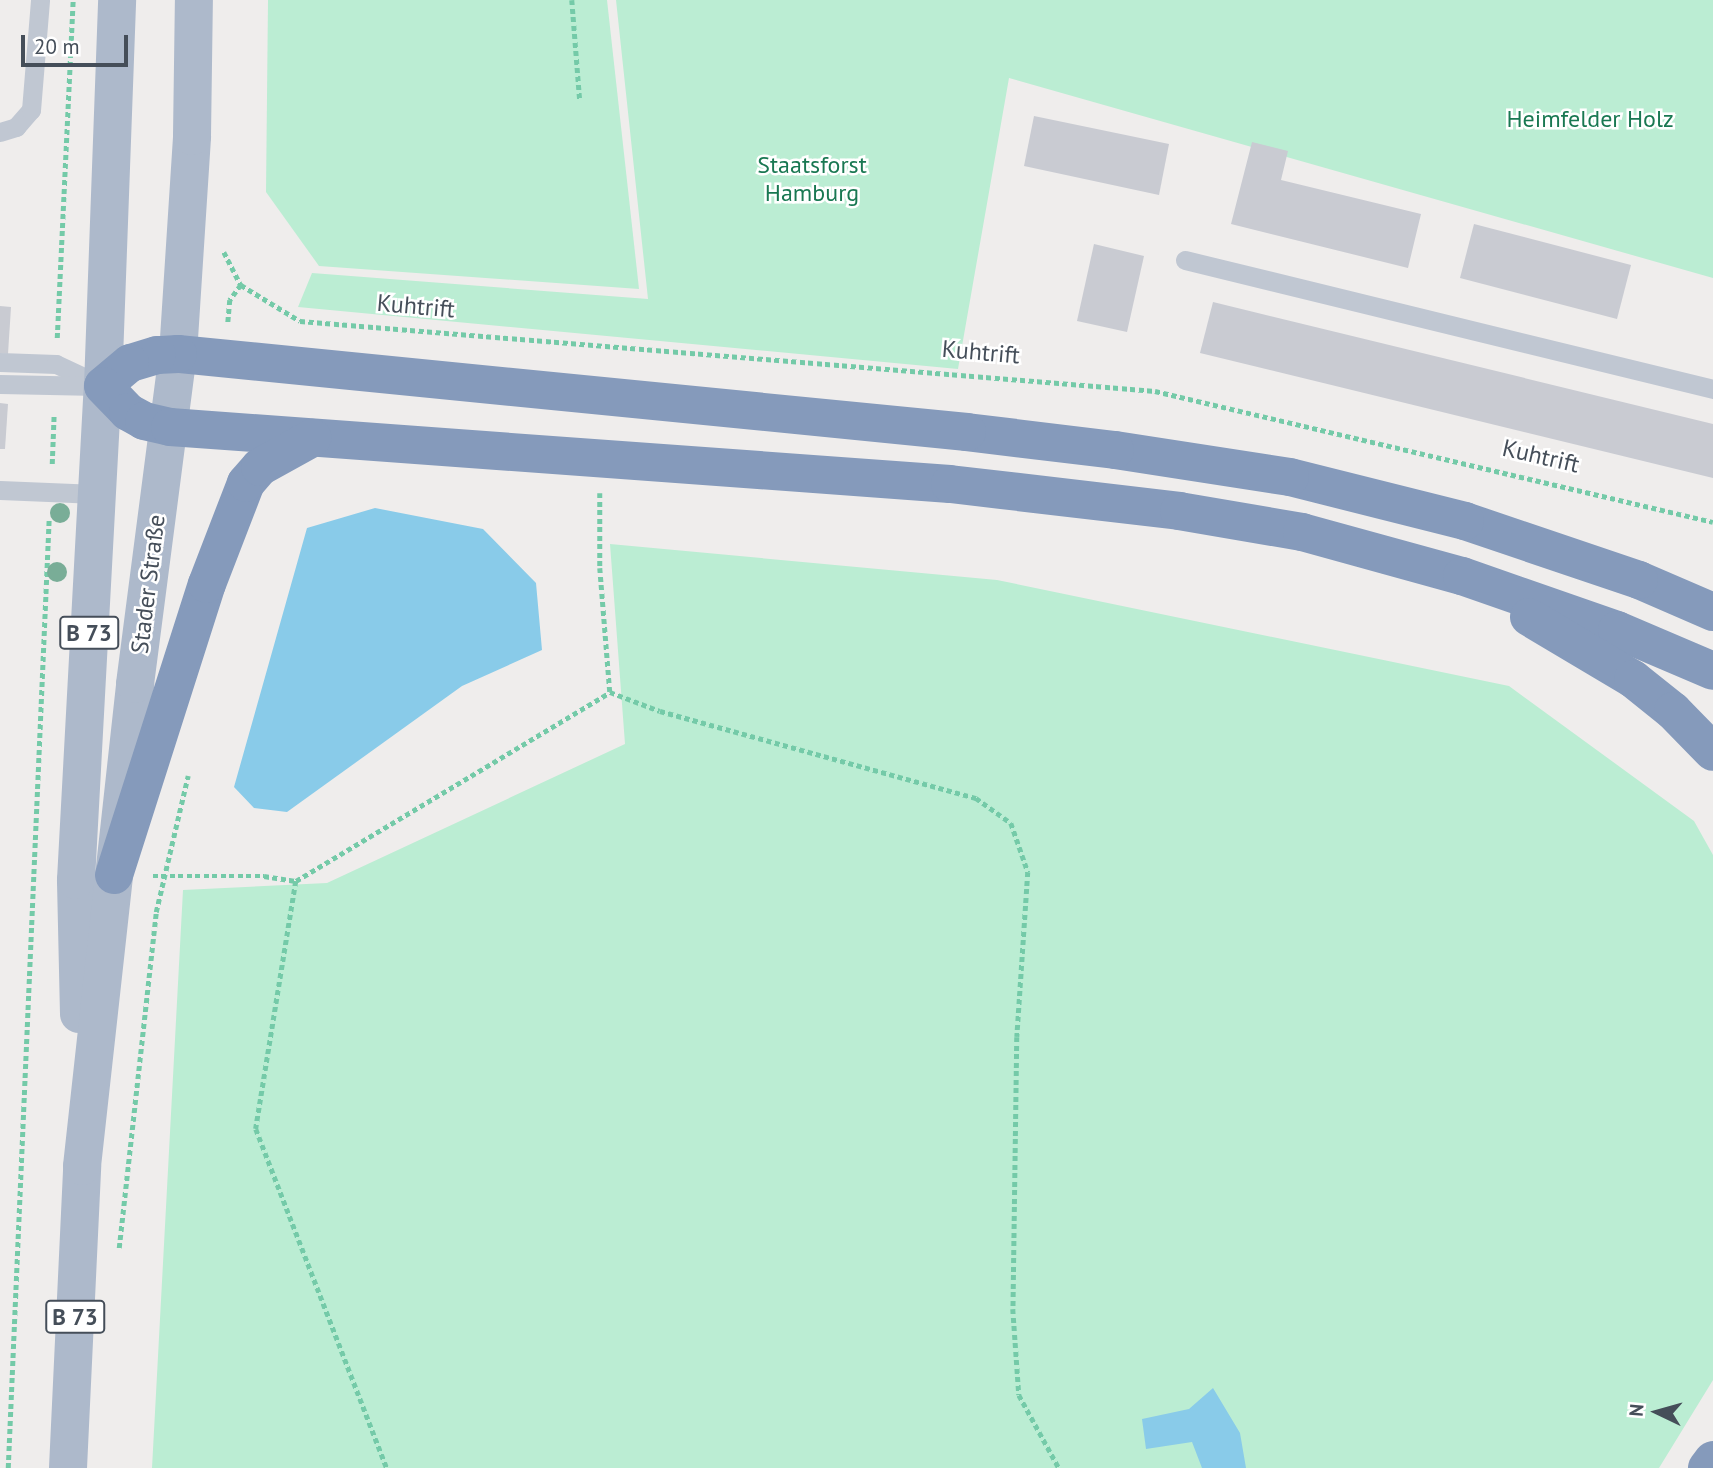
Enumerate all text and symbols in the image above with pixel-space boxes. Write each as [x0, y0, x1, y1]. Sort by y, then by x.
scale bar [24, 21, 131, 65]
text: 20 m [34, 33, 80, 60]
park label: Heimfelder Holz [1506, 105, 1674, 133]
park label: Staatsforst Hamburg [757, 151, 867, 207]
street label: Kuhtrift [376, 288, 456, 324]
street label: Kuhtrift [941, 334, 1021, 370]
street label: Kuhtrift [1500, 433, 1582, 479]
street label: Stader Straße [125, 513, 171, 655]
road number: B 73 [59, 614, 119, 652]
road number: B 73 [45, 1298, 105, 1336]
north arrow [1622, 1377, 1692, 1447]
text: N [1624, 1403, 1649, 1417]

